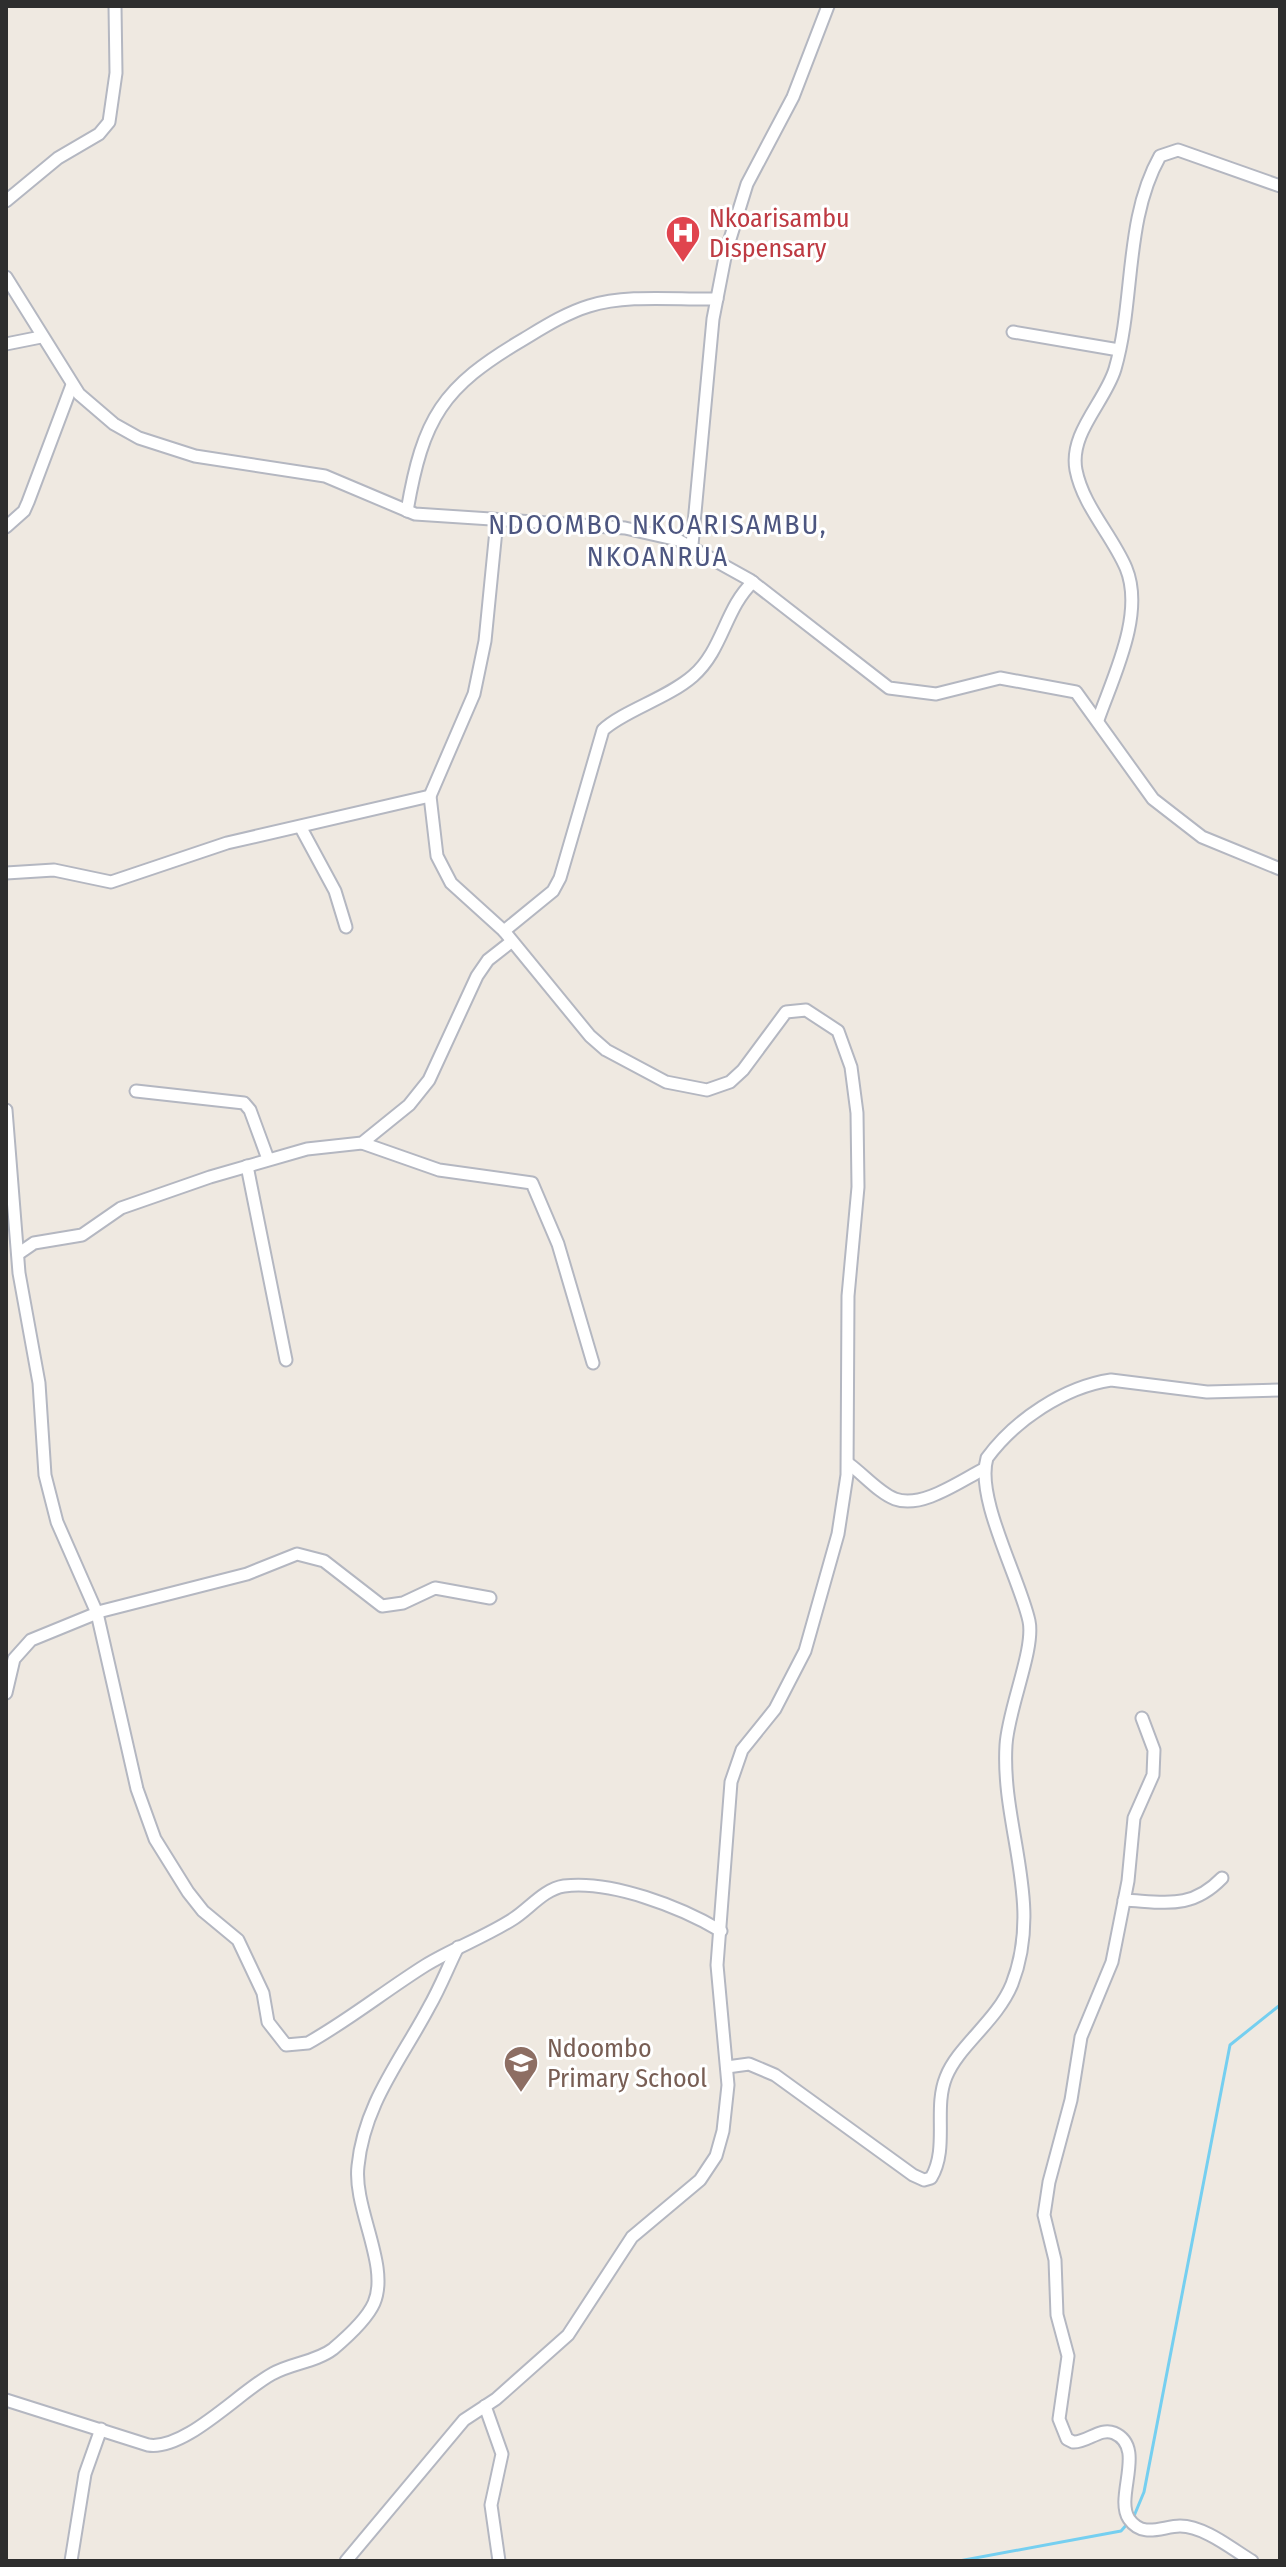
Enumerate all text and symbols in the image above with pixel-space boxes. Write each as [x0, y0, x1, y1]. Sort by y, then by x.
place label: Nkoarisambu Dispensary [709, 203, 850, 264]
hospital icon: Nkoarisambu Dispensary [664, 214, 702, 264]
district label: NDOOMBO NKOARISAMBU, NKOANRUA [488, 508, 828, 573]
place label: Ndoombo Primary School [547, 2033, 707, 2094]
school or university icon: Ndoombo Primary School [502, 2044, 540, 2094]

